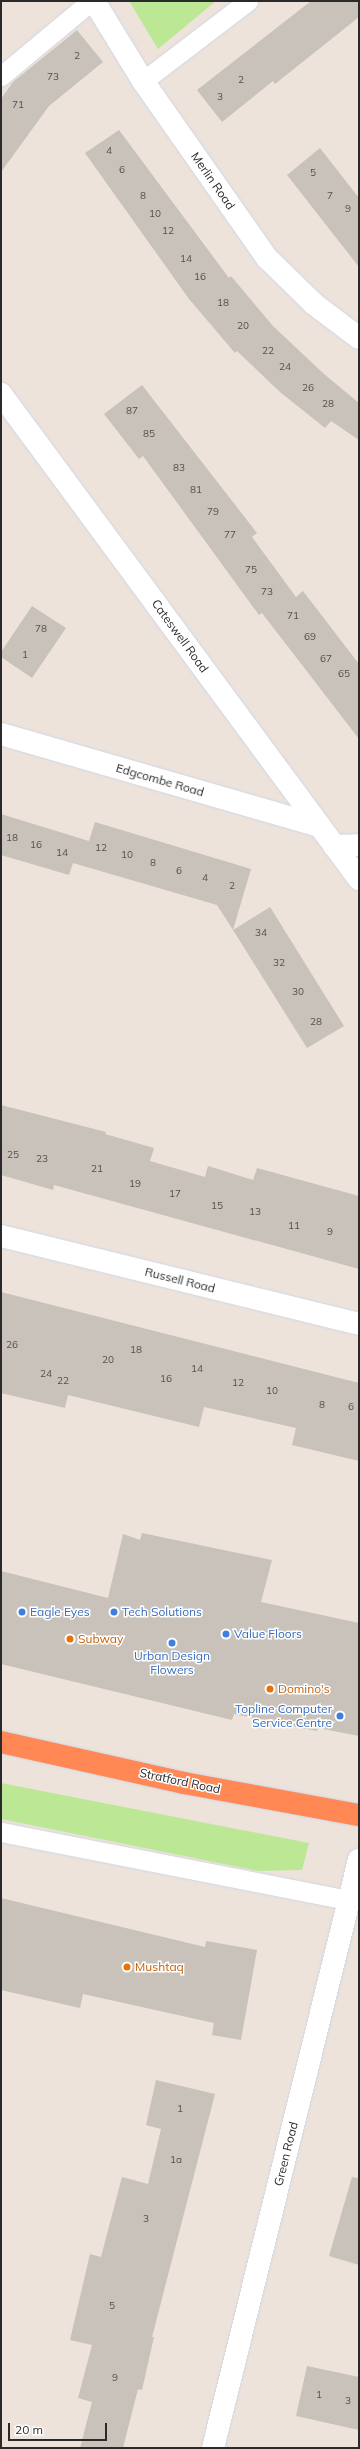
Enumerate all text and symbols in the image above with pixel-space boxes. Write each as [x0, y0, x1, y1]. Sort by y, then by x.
house number: 2 [74, 50, 80, 62]
house number: 73 [47, 71, 59, 83]
house number: 2 [238, 74, 244, 86]
house number: 3 [217, 91, 223, 103]
house number: 71 [12, 99, 24, 111]
house number: 4 [106, 145, 112, 157]
street label: Merlin Road [188, 150, 238, 212]
house number: 6 [119, 164, 125, 176]
house number: 5 [310, 167, 316, 179]
house number: 8 [140, 190, 146, 202]
house number: 7 [327, 190, 333, 202]
house number: 9 [345, 203, 351, 215]
house number: 10 [149, 208, 161, 220]
house number: 12 [162, 225, 174, 237]
house number: 14 [180, 253, 192, 265]
house number: 16 [194, 271, 206, 283]
house number: 18 [217, 297, 229, 309]
house number: 20 [237, 320, 249, 332]
house number: 22 [262, 345, 274, 357]
house number: 24 [279, 361, 291, 373]
house number: 26 [302, 382, 314, 394]
house number: 28 [322, 398, 334, 410]
house number: 87 [126, 405, 138, 417]
house number: 85 [143, 428, 155, 440]
house number: 83 [173, 462, 185, 474]
house number: 81 [190, 484, 202, 496]
house number: 79 [207, 506, 219, 518]
house number: 77 [224, 529, 236, 541]
house number: 75 [245, 564, 257, 576]
house number: 73 [261, 586, 273, 598]
street label: Cateswell Road [149, 597, 211, 675]
house number: 71 [287, 610, 299, 622]
house number: 78 [35, 623, 47, 635]
house number: 69 [304, 631, 316, 643]
house number: 1 [22, 649, 28, 661]
house number: 67 [320, 653, 332, 665]
house number: 65 [338, 668, 350, 680]
street label: Edgcombe Road [114, 761, 206, 799]
house number: 18 [6, 832, 18, 844]
house number: 16 [30, 839, 42, 851]
house number: 12 [95, 842, 107, 854]
house number: 14 [56, 847, 68, 859]
house number: 10 [121, 849, 133, 861]
house number: 8 [150, 857, 156, 869]
house number: 6 [176, 865, 182, 877]
house number: 4 [202, 872, 208, 884]
house number: 2 [229, 880, 235, 892]
house number: 34 [255, 927, 267, 939]
house number: 32 [273, 957, 285, 969]
house number: 30 [292, 986, 304, 998]
house number: 28 [310, 1016, 322, 1028]
house number: 25 [7, 1149, 19, 1161]
house number: 23 [36, 1153, 48, 1165]
house number: 21 [91, 1163, 103, 1175]
house number: 19 [129, 1178, 141, 1190]
house number: 17 [169, 1188, 181, 1200]
house number: 15 [211, 1200, 223, 1212]
house number: 13 [249, 1206, 261, 1218]
house number: 11 [288, 1220, 300, 1232]
house number: 9 [327, 1226, 333, 1238]
street label: Russell Road [143, 1264, 217, 1296]
house number: 26 [6, 1339, 18, 1351]
house number: 18 [130, 1344, 142, 1356]
house number: 20 [102, 1354, 114, 1366]
house number: 14 [191, 1363, 203, 1375]
house number: 24 [40, 1368, 52, 1380]
house number: 16 [160, 1373, 172, 1385]
house number: 22 [57, 1375, 69, 1387]
house number: 12 [232, 1377, 244, 1389]
house number: 10 [266, 1385, 278, 1397]
house number: 8 [319, 1399, 325, 1411]
house number: 6 [348, 1401, 354, 1413]
place label: Eagle Eyes [30, 1605, 90, 1619]
place label: Tech Solutions [122, 1605, 202, 1619]
marker: Eagle Eyes [17, 1607, 27, 1617]
marker: Tech Solutions [109, 1607, 119, 1617]
place label: Value Floors [234, 1627, 302, 1641]
marker: Value Floors [221, 1629, 231, 1639]
place label: Subway [78, 1632, 123, 1646]
marker: Subway [65, 1634, 75, 1644]
marker: Urban Design Flowers [167, 1638, 177, 1648]
place label: Urban Design Flowers [134, 1649, 210, 1677]
place label: Domino's [278, 1682, 330, 1696]
marker: Domino's [265, 1684, 275, 1694]
place label: Topline Computer Service Centre [235, 1702, 332, 1730]
marker: Topline Computer Service Centre [335, 1711, 345, 1721]
street label: Stratford Road [138, 1765, 222, 1797]
place label: Mushtaq [135, 1960, 184, 1974]
marker: Mushtaq [122, 1962, 132, 1972]
house number: 1 [177, 2103, 183, 2115]
street label: Green Road [271, 2120, 301, 2188]
house number: 1a [170, 2154, 182, 2166]
house number: 3 [143, 2213, 149, 2225]
house number: 5 [109, 2300, 115, 2312]
house number: 9 [112, 2372, 118, 2384]
house number: 1 [316, 2389, 322, 2401]
house number: 3 [345, 2395, 351, 2407]
scale bar [10, 2415, 109, 2441]
text: 20 m [15, 2422, 43, 2437]

